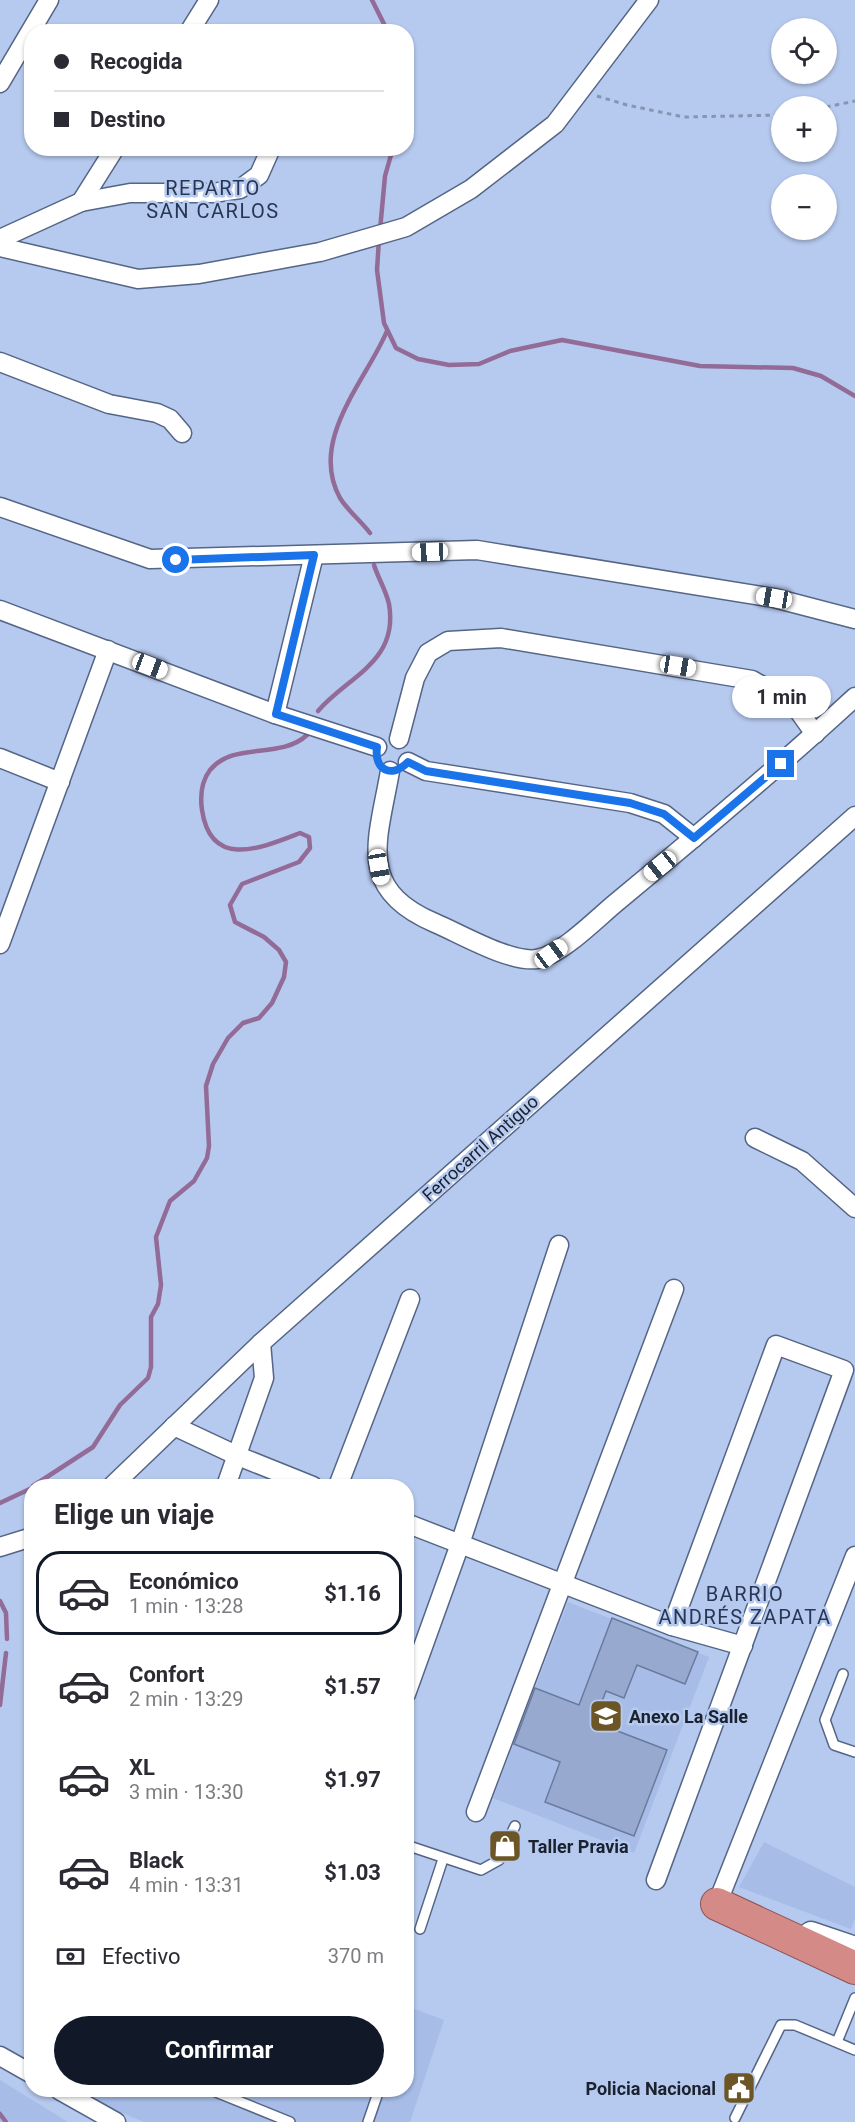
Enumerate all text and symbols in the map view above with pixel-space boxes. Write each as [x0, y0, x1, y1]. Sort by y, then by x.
map controls [771, 18, 837, 240]
button: locate [771, 18, 837, 84]
text: Recogida [90, 49, 182, 74]
button: + [771, 96, 837, 162]
text: Destino [90, 107, 166, 132]
button: − [771, 174, 837, 240]
district label: REPARTO SAN CARLOS [146, 176, 280, 223]
car [412, 542, 448, 562]
route start [162, 546, 189, 573]
car [755, 586, 793, 610]
car [130, 651, 170, 681]
car [659, 654, 697, 678]
callout: 1 min [732, 677, 830, 719]
text: 1 min [756, 685, 807, 709]
route end [767, 750, 794, 777]
car [367, 848, 391, 886]
car [640, 848, 680, 884]
car [531, 936, 571, 972]
street label: Ferrocarril Antiguo [418, 1091, 542, 1205]
text: Elige un viaje [54, 1499, 214, 1531]
icon: car [57, 1566, 111, 1620]
text: Económico [129, 1569, 239, 1594]
text: $1.16 [324, 1581, 381, 1606]
district label: BARRIO ANDRÉS ZAPATA [659, 1582, 831, 1629]
text: 1 min · 13:28 [129, 1594, 244, 1618]
icon: car [57, 1659, 111, 1713]
text: Confort [129, 1662, 204, 1687]
text: $1.57 [324, 1674, 381, 1699]
text: 2 min · 13:29 [129, 1687, 244, 1711]
school or university icon: Anexo La Salle [588, 1698, 624, 1734]
place label: Anexo La Salle [629, 1706, 748, 1727]
icon: car [57, 1752, 111, 1806]
text: XL [129, 1755, 155, 1780]
text: $1.97 [324, 1767, 381, 1792]
text: 3 min · 13:30 [129, 1780, 244, 1804]
shop icon: Taller Pravia [487, 1828, 523, 1864]
place label: Taller Pravia [528, 1836, 629, 1857]
icon: car [57, 1845, 111, 1899]
text: Black [129, 1848, 184, 1873]
text: $1.03 [324, 1860, 381, 1885]
text: 4 min · 13:31 [129, 1873, 244, 1897]
icon: cash [54, 1940, 87, 1973]
text: Efectivo [102, 1944, 180, 1969]
text: 370 m [328, 1944, 384, 1968]
button: Confirmar [54, 2016, 384, 2085]
public building icon: Policia Nacional [721, 2070, 757, 2106]
place label: Policia Nacional [585, 2078, 716, 2099]

